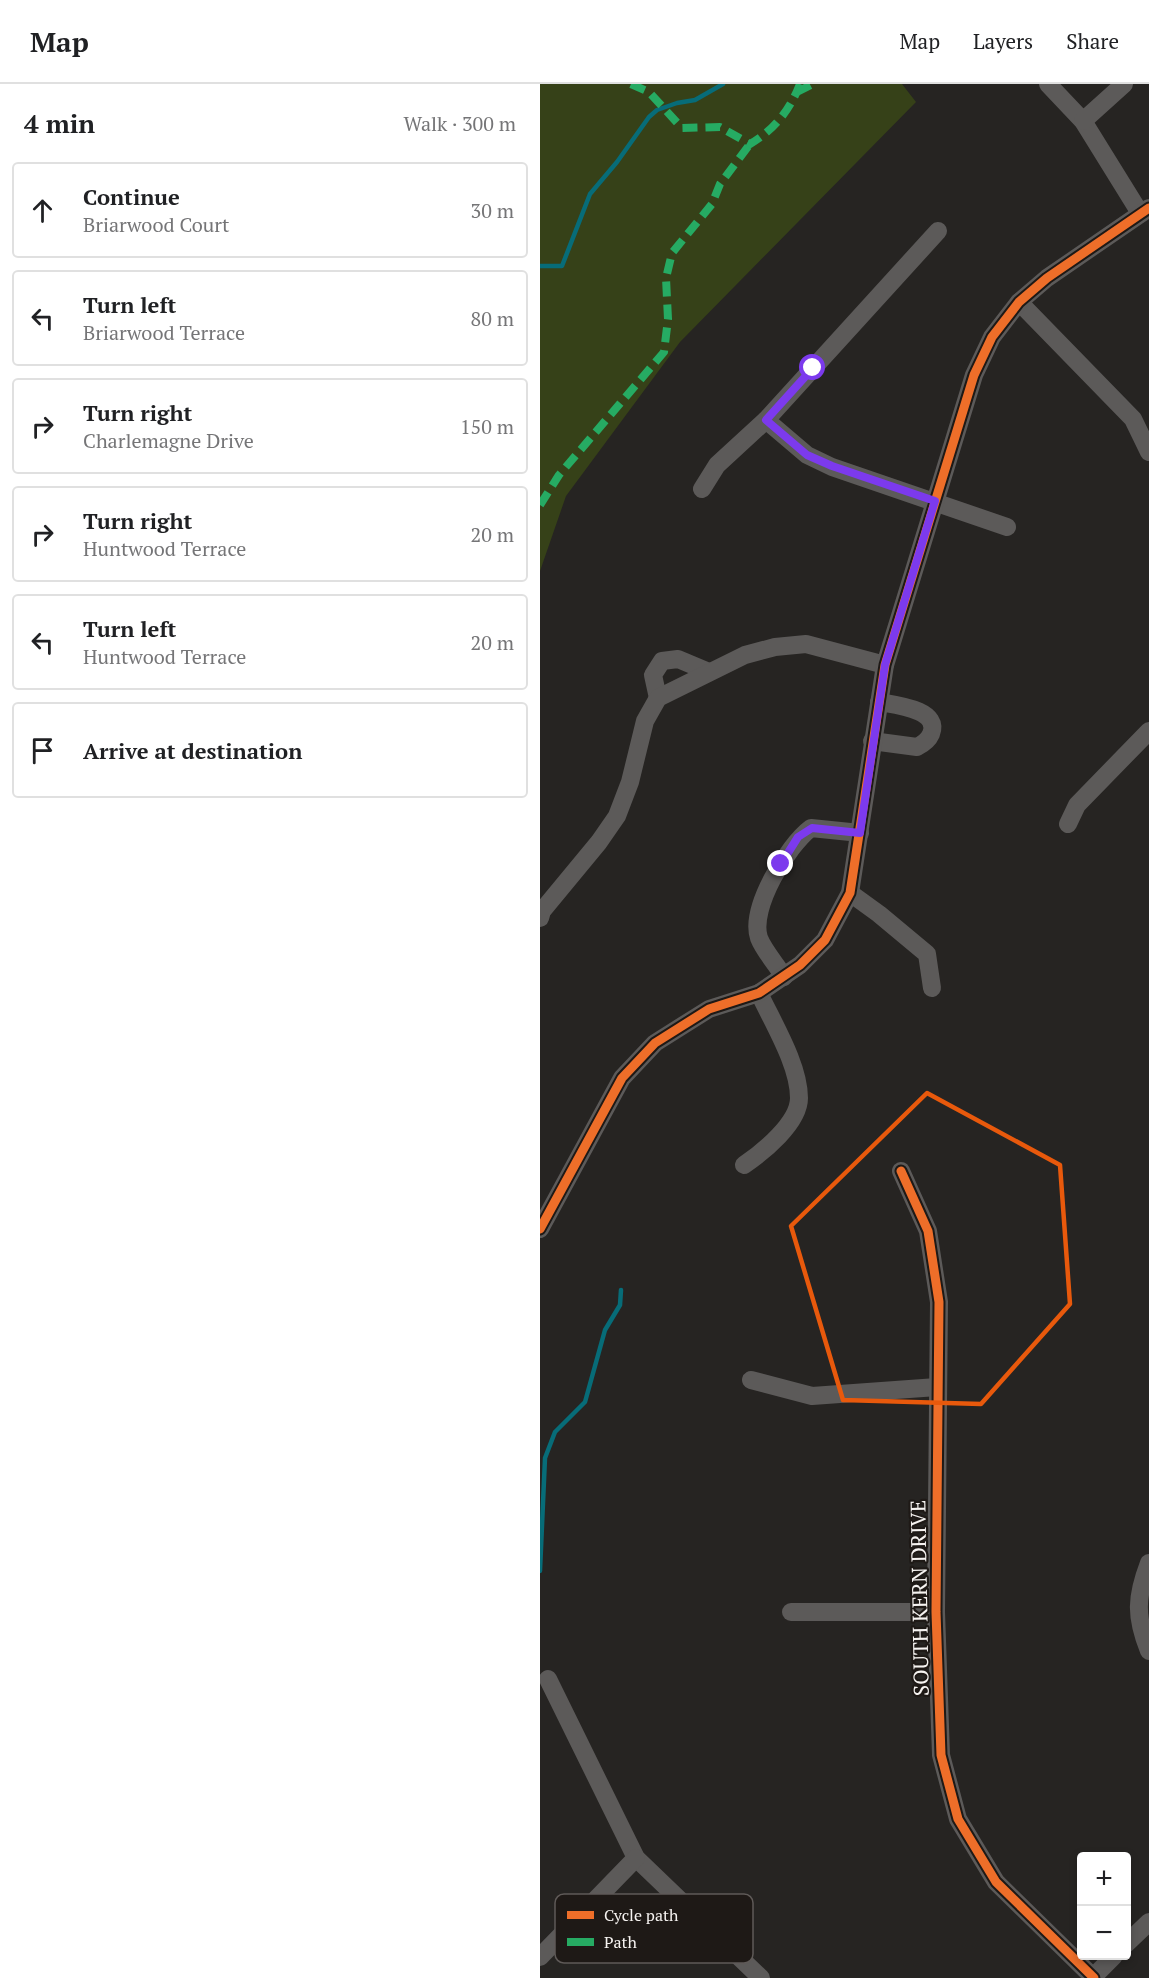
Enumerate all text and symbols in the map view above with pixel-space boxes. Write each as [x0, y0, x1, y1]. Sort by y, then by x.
text: Map [30, 23, 89, 60]
text: Map [899, 27, 940, 55]
text: Layers [973, 27, 1033, 55]
text: Share [1066, 27, 1119, 55]
text: 4 min [24, 106, 95, 140]
text: Walk · 300 m [404, 110, 516, 137]
text: Continue [83, 182, 180, 211]
icon: ahead [26, 194, 59, 227]
text: 30 m [471, 197, 514, 224]
text: Briarwood Court [83, 211, 229, 238]
text: Turn left [83, 290, 176, 319]
icon: left [26, 302, 59, 335]
text: 80 m [471, 305, 514, 332]
text: Briarwood Terrace [83, 319, 245, 346]
route start [799, 354, 825, 380]
text: Turn right [83, 398, 192, 427]
icon: right [26, 410, 59, 443]
text: 150 m [460, 413, 514, 440]
text: Charlemagne Drive [83, 427, 254, 454]
text: Turn right [83, 506, 192, 535]
icon: right [26, 518, 59, 551]
text: 20 m [471, 521, 514, 548]
text: Huntwood Terrace [83, 535, 246, 562]
text: Turn left [83, 614, 176, 643]
icon: left [26, 626, 59, 659]
text: 20 m [471, 629, 514, 656]
text: Huntwood Terrace [83, 643, 246, 670]
icon: arrive [26, 734, 59, 767]
text: Arrive at destination [83, 736, 302, 765]
route end [767, 850, 793, 876]
street label: SOUTH KERN DRIVE [903, 1500, 935, 1696]
map controls [1077, 1852, 1131, 1960]
button: + [1077, 1852, 1131, 1906]
legend [555, 1894, 753, 1963]
text: Cycle path [604, 1904, 679, 1926]
button: − [1077, 1906, 1131, 1960]
text: Path [604, 1931, 638, 1953]

